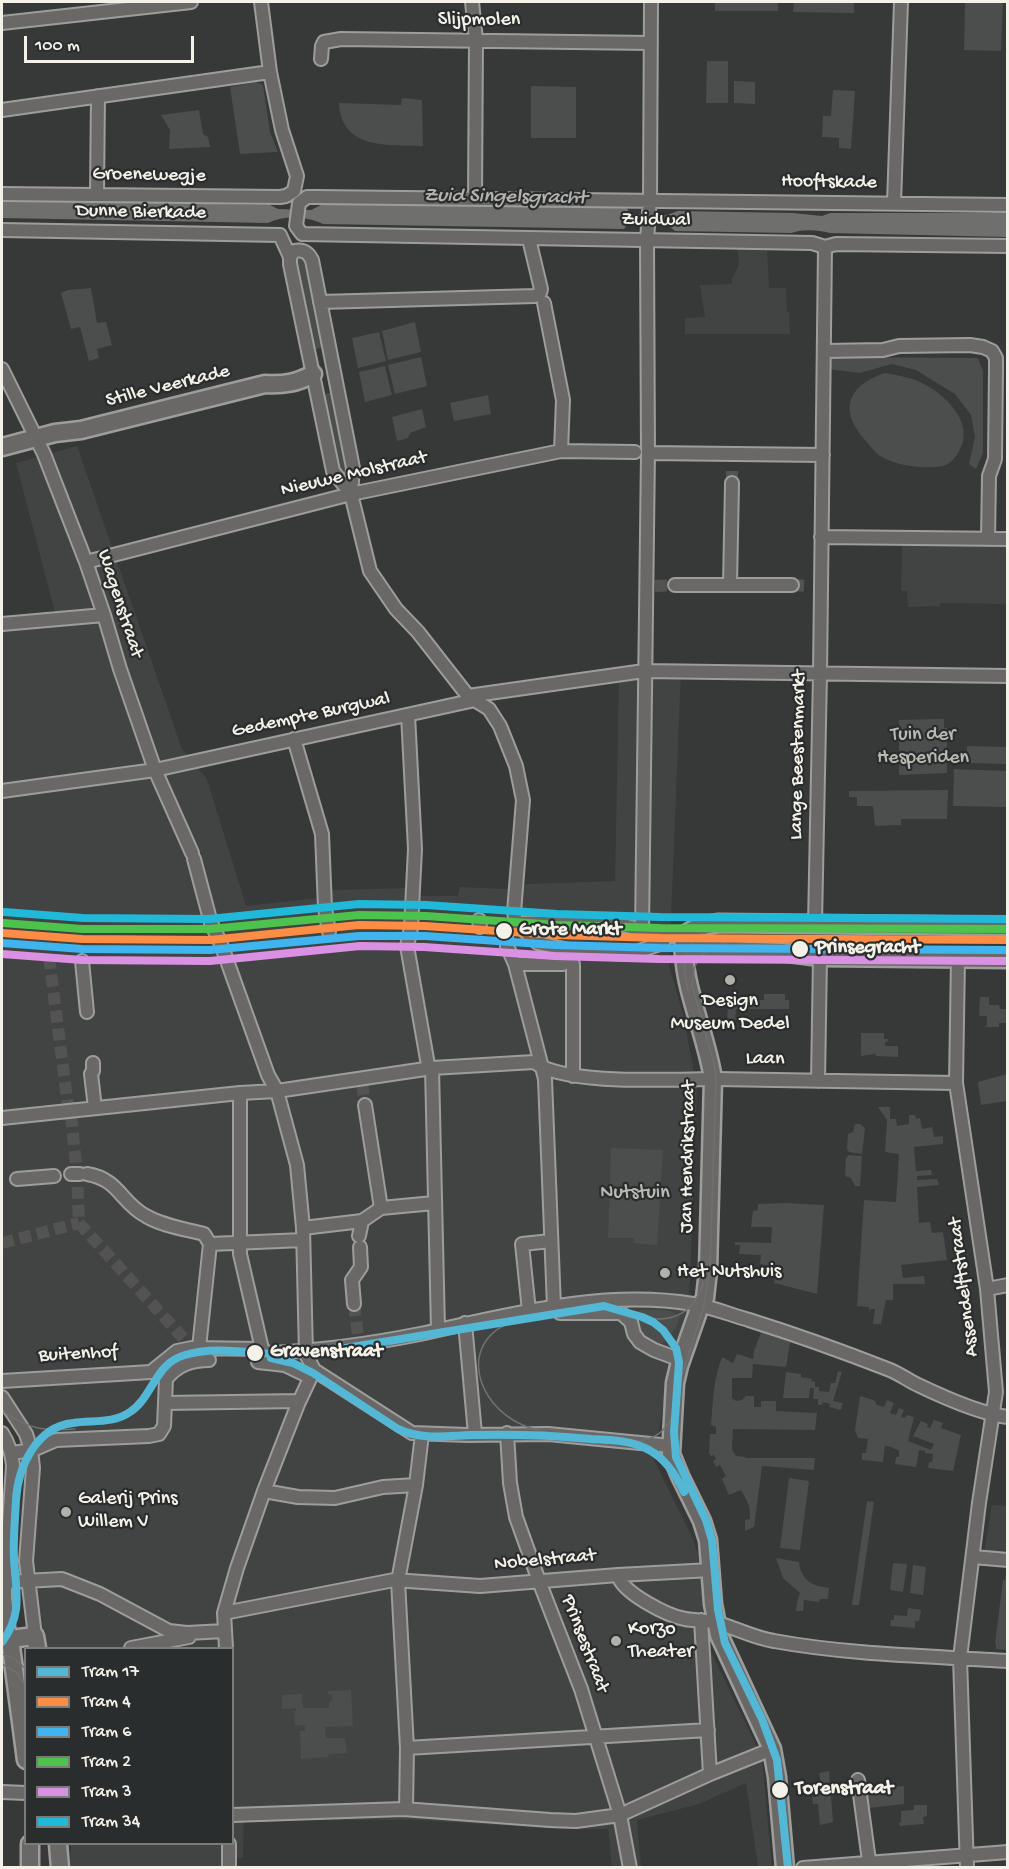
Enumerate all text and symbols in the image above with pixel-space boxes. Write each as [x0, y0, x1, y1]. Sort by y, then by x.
street label: Slijpmolen [438, 9, 520, 33]
scale bar [27, 24, 196, 62]
text: 100 m [35, 36, 80, 57]
street label: Groenewegje [92, 163, 206, 189]
street label: Hooftskade [781, 170, 877, 196]
water label: Zuid Singelsgracht [423, 184, 587, 212]
street label: Dunne Bierkade [76, 200, 206, 226]
street label: Zuidwal [621, 208, 691, 234]
street label: Stille Veerkade [104, 360, 232, 414]
street label: Nieuwe Molstraat [279, 447, 429, 503]
street label: Wagenstraat [90, 547, 148, 661]
street label: Lange Beestenmarkt [786, 670, 812, 840]
street label: Gedempte Burgwal [230, 687, 392, 745]
park label: Tuin der Hesperiden [877, 724, 969, 771]
place label: Grote Markt [519, 919, 621, 943]
marker: Grote Markt [494, 921, 514, 941]
place label: Prinsegracht [815, 937, 920, 961]
marker: Prinsegracht [790, 939, 810, 959]
marker: Design Museum Dedel [723, 973, 737, 987]
place label: Design Museum Dedel [670, 990, 790, 1037]
street label: Laan [745, 1048, 785, 1072]
street label: Jan Hendrikstraat [676, 1081, 702, 1233]
park label: Nutstuin [600, 1182, 670, 1206]
street label: Assendelftstraat [945, 1216, 985, 1358]
place label: Het Nutshuis [677, 1261, 781, 1285]
marker: Het Nutshuis [658, 1266, 672, 1280]
street label: Buitenhof [38, 1341, 118, 1369]
place label: Gravenstraat [270, 1341, 382, 1365]
marker: Gravenstraat [245, 1343, 265, 1363]
place label: Galerij Prins Willem V [78, 1488, 178, 1535]
marker: Galerij Prins Willem V [59, 1505, 73, 1519]
street label: Nobelstraat [493, 1545, 597, 1577]
street label: Prinsestraat [554, 1592, 614, 1696]
place label: Korzo Theater [628, 1618, 693, 1665]
marker: Korzo Theater [609, 1634, 623, 1648]
legend [24, 1647, 234, 1845]
text: Tram 17 [82, 1662, 139, 1683]
text: Tram 4 [82, 1692, 131, 1713]
text: Tram 6 [82, 1722, 131, 1743]
text: Tram 2 [82, 1752, 131, 1773]
place label: Torenstraat [795, 1778, 893, 1802]
marker: Torenstraat [770, 1780, 790, 1800]
text: Tram 3 [82, 1782, 132, 1803]
text: Tram 34 [82, 1812, 140, 1833]

